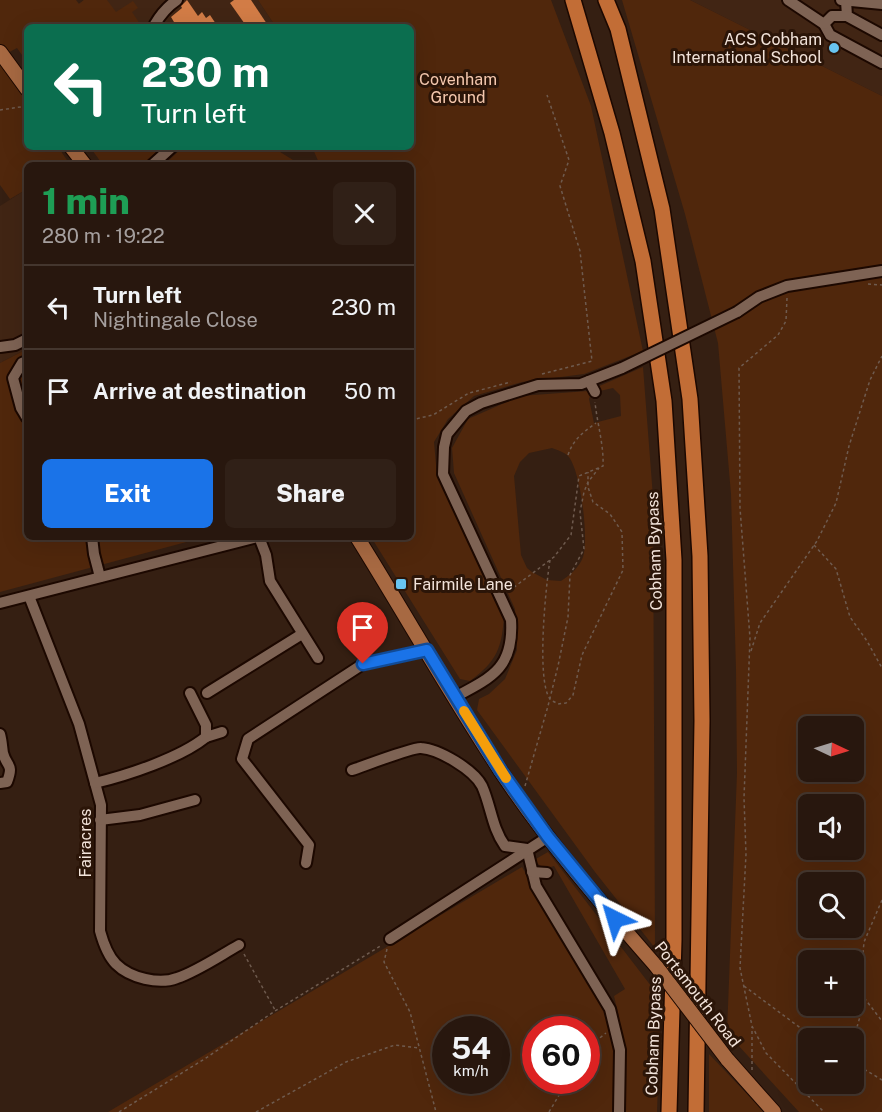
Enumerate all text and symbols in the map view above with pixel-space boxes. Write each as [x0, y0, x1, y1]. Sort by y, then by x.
place label: ACS Cobham International School [672, 30, 822, 67]
marker: ACS Cobham International School [827, 41, 841, 55]
text: 230 m [141, 47, 270, 96]
icon: left [42, 48, 120, 126]
park label: Covenham Ground [419, 70, 497, 107]
text: Turn left [141, 97, 247, 129]
text: 1 min [42, 180, 130, 222]
button: close [333, 182, 396, 245]
text: 280 m · 19:22 [42, 224, 165, 248]
text: Turn left [93, 282, 182, 308]
icon: left [42, 291, 75, 324]
text: 230 m [331, 294, 396, 320]
text: Nightingale Close [93, 308, 258, 332]
icon: arrive [42, 375, 75, 408]
text: Arrive at destination [93, 378, 306, 404]
text: 50 m [344, 378, 396, 404]
button: Exit [42, 459, 213, 528]
button: Share [225, 459, 396, 528]
street label: Cobham Bypass [643, 491, 666, 611]
place label: Fairmile Lane [413, 575, 513, 594]
marker: Fairmile Lane [394, 577, 408, 591]
pin [337, 602, 388, 664]
icon: arrive [346, 611, 379, 644]
north arrow [798, 716, 864, 782]
map controls [798, 716, 864, 1094]
button: sound [798, 794, 864, 860]
street label: Fairacres [76, 809, 95, 877]
button: search [798, 872, 864, 938]
position arrow [583, 887, 647, 951]
street label: Portsmouth Road [650, 938, 745, 1051]
button: + [798, 950, 864, 1016]
street label: Cobham Bypass [642, 976, 665, 1096]
speed limit sign: 60 [522, 1016, 600, 1094]
button: − [798, 1028, 864, 1094]
text: 54 [451, 1030, 491, 1066]
text: km/h [453, 1062, 489, 1079]

